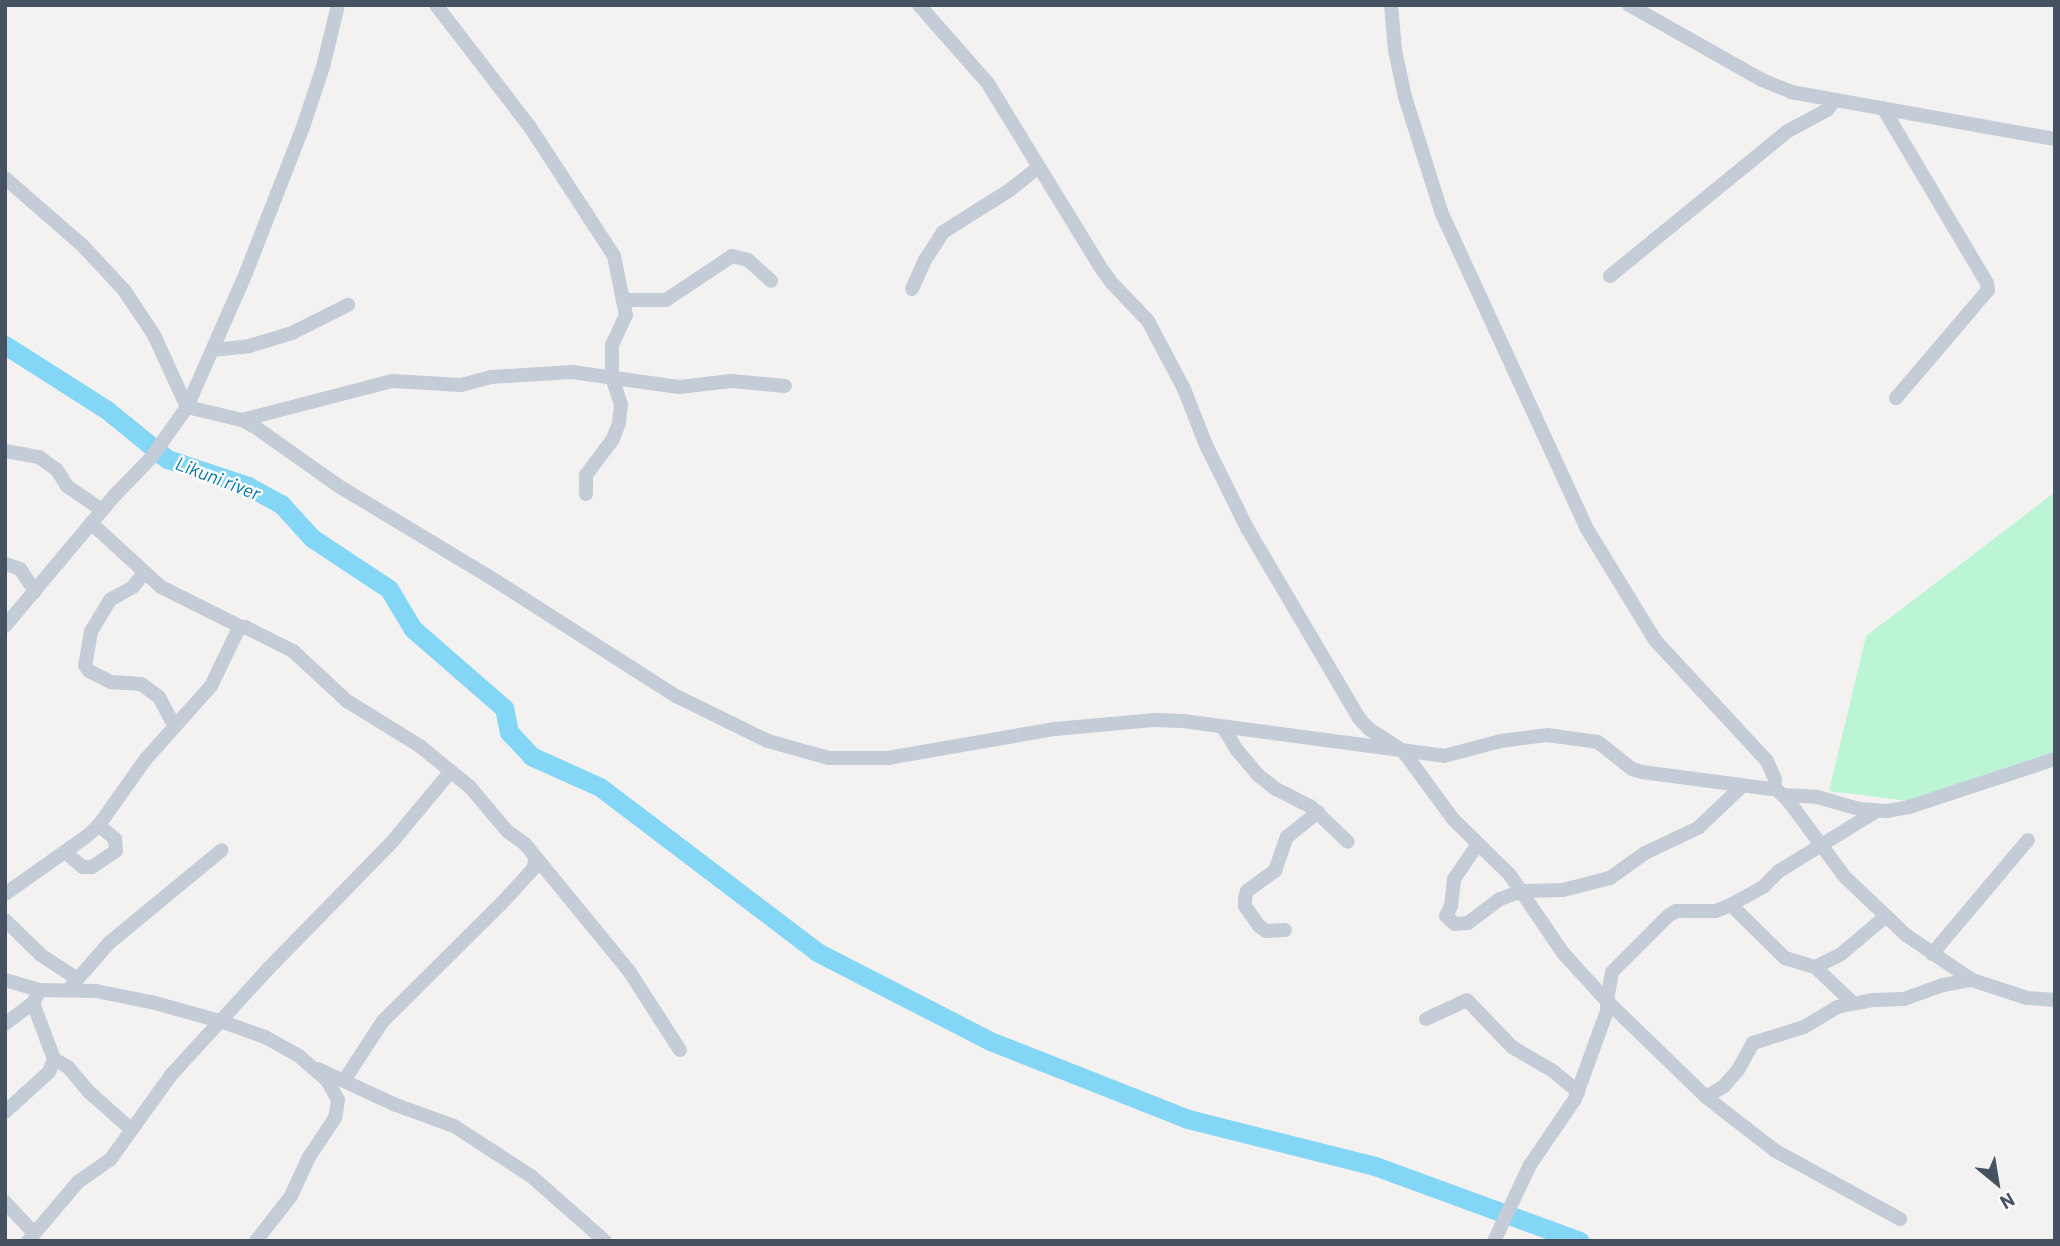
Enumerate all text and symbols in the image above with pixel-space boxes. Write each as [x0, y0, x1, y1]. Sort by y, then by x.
water label: Likuni river [172, 451, 264, 505]
north arrow [1962, 1148, 2032, 1218]
text: N [1997, 1188, 2019, 1215]

